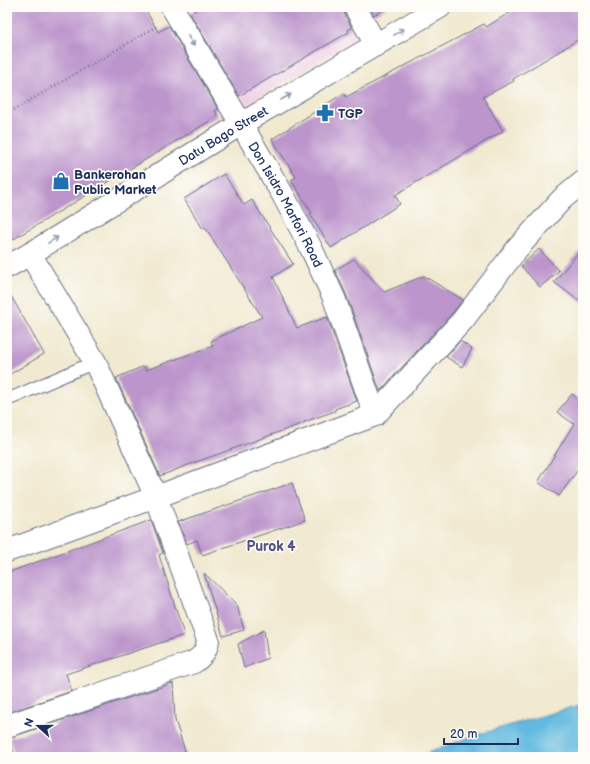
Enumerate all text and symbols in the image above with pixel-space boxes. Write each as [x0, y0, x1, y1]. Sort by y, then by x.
one-way arrow [393, 27, 405, 35]
one-way arrow [188, 35, 196, 47]
one-way arrow [280, 92, 292, 100]
street label: Datu Bago Street [176, 103, 271, 169]
pharmacy icon: TGP [315, 103, 335, 123]
place label: TGP [338, 106, 364, 122]
street label: Don Isidro Marfori Road [244, 139, 326, 270]
place label: Bankerohan Public Market [74, 167, 157, 198]
shop icon: Bankerohan Public Market [51, 171, 71, 191]
one-way arrow [47, 236, 58, 244]
district label: Purok 4 [246, 538, 296, 555]
north arrow [18, 706, 58, 746]
text: N [22, 716, 37, 729]
scale bar [444, 720, 518, 746]
text: 20 m [450, 727, 477, 742]

